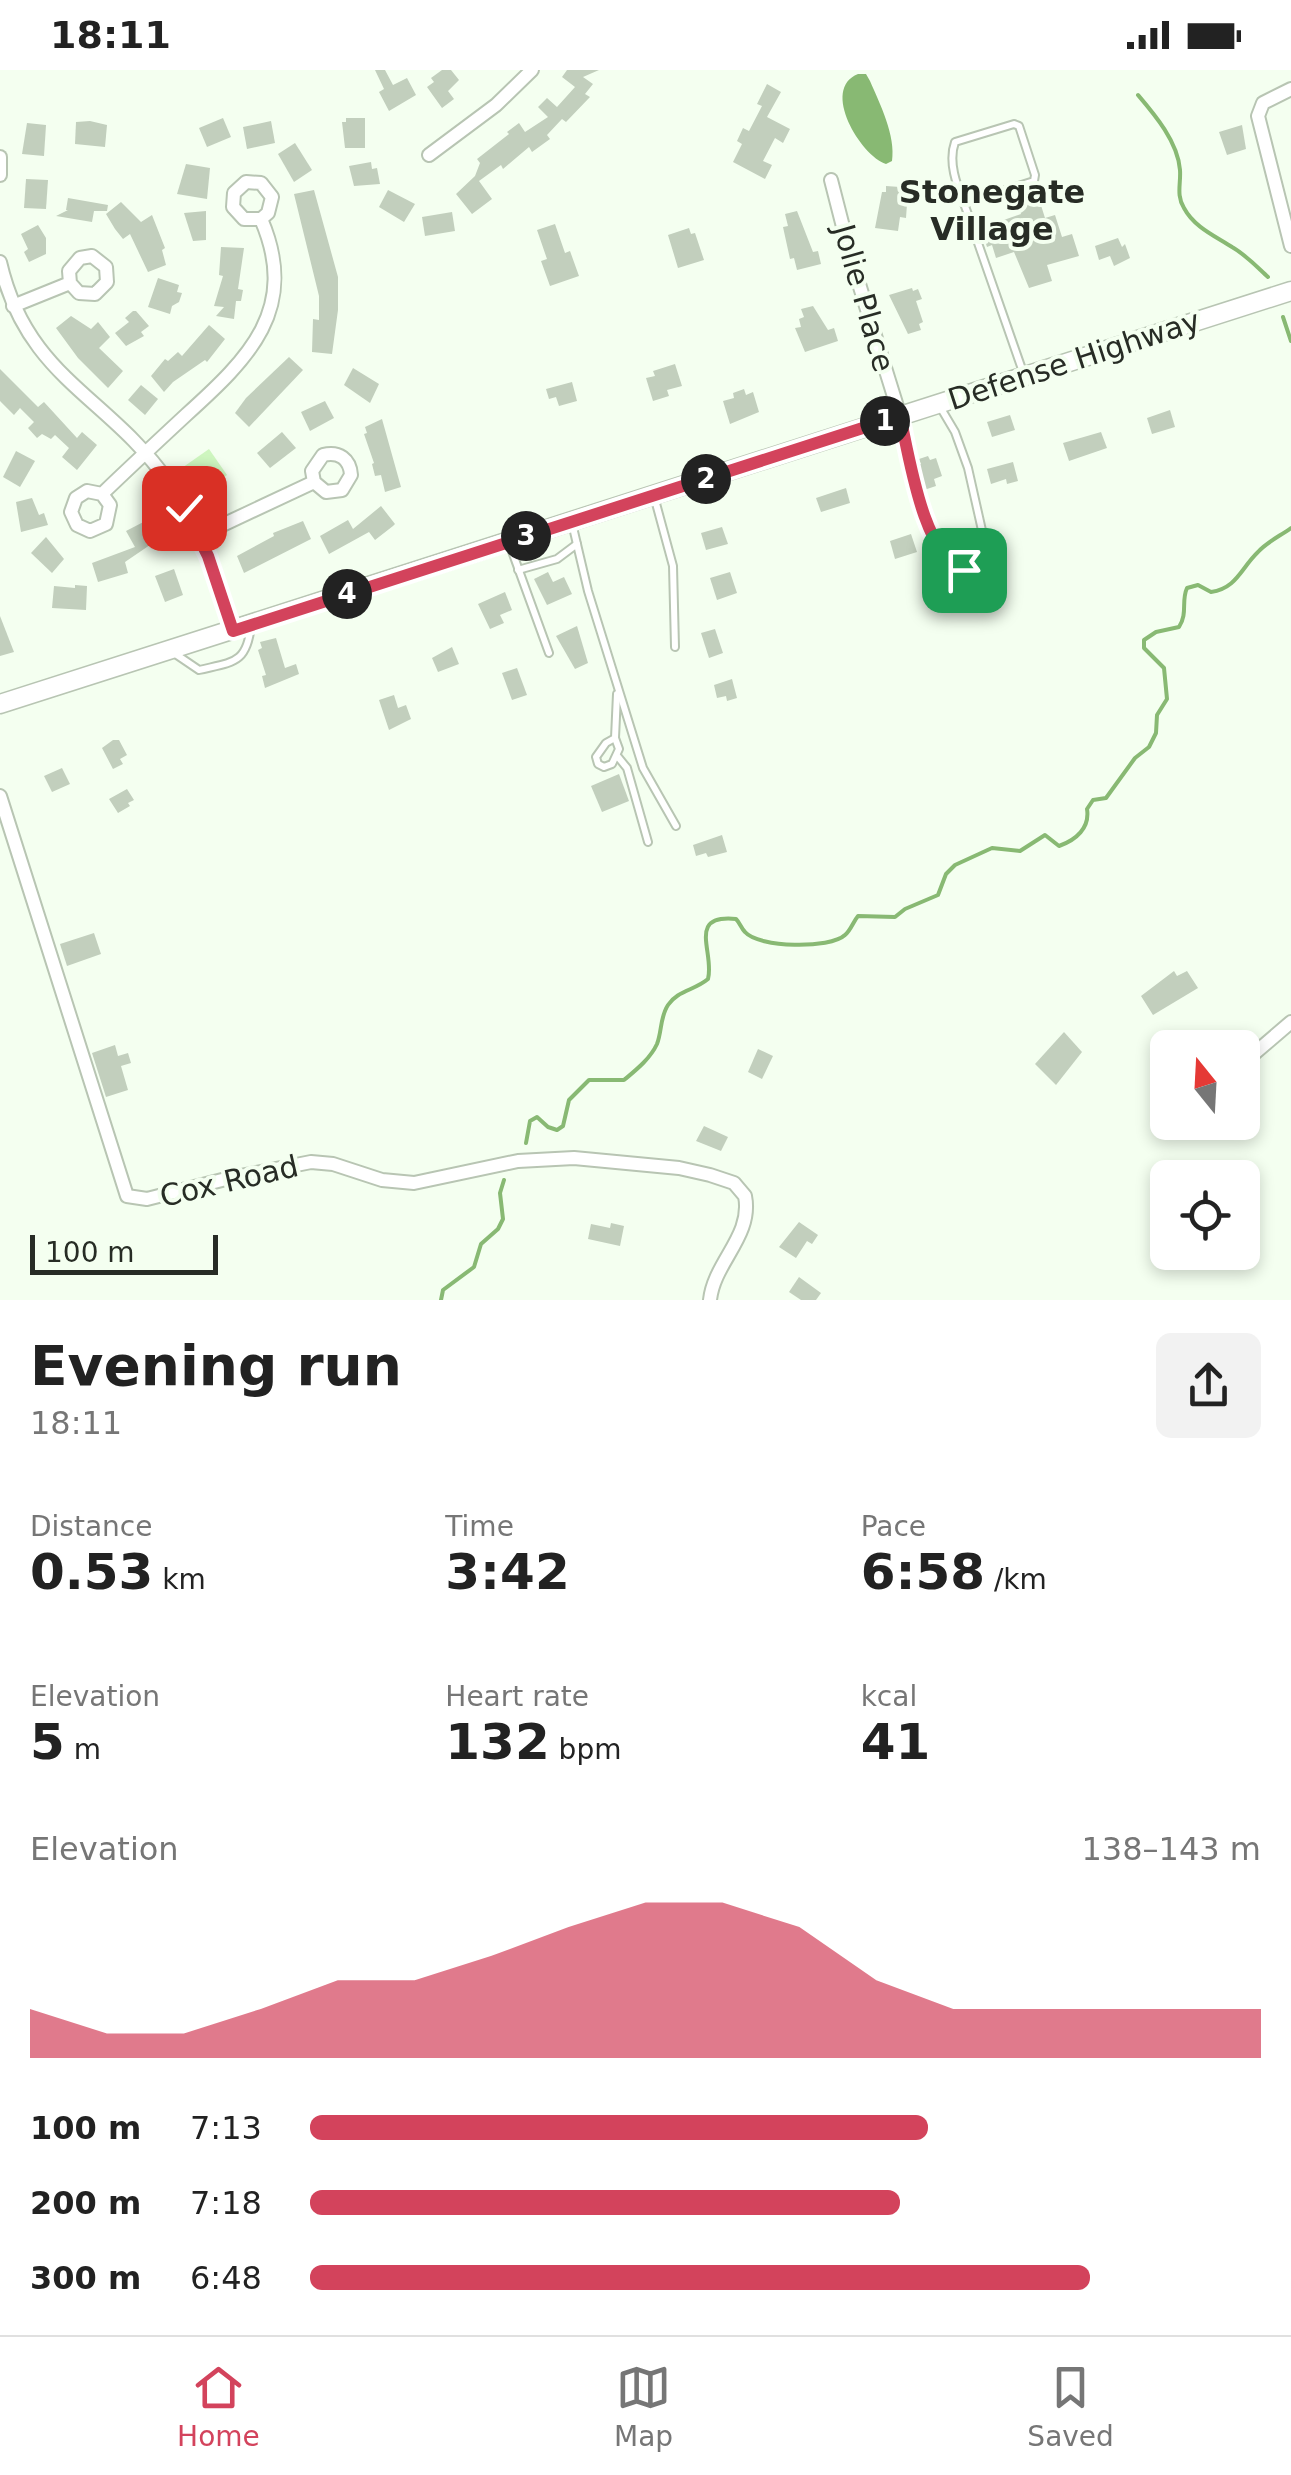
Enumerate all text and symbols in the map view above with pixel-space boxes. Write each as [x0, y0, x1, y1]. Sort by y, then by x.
text: 18:11 [50, 13, 171, 57]
district label: Stonegate Village [899, 173, 1085, 248]
street label: Jolie Place [826, 218, 902, 376]
street label: Defense Highway [944, 303, 1204, 417]
pin: 1 [860, 396, 910, 446]
text: 1 [875, 404, 895, 437]
pin: 2 [681, 454, 731, 504]
text: 2 [696, 462, 716, 495]
pin [142, 466, 227, 551]
icon: check [157, 481, 212, 536]
pin: 3 [501, 511, 551, 561]
text: 3 [516, 519, 536, 552]
pin [922, 528, 1007, 613]
icon: arrive [937, 543, 992, 598]
pin: 4 [322, 569, 372, 619]
text: 4 [337, 577, 357, 610]
north arrow [1150, 1030, 1260, 1140]
map controls [1150, 1030, 1260, 1270]
street label: Cox Road [156, 1148, 302, 1214]
button: locate [1150, 1160, 1260, 1270]
scale bar [30, 1230, 218, 1274]
text: 100 m [45, 1236, 135, 1269]
button: share [1156, 1333, 1261, 1438]
text: Evening run [30, 1334, 402, 1398]
text: 18:11 [30, 1404, 122, 1442]
text: Distance [30, 1510, 152, 1543]
text: Time [445, 1510, 514, 1543]
text: Pace [861, 1510, 926, 1543]
text: 0.53 [30, 1543, 153, 1601]
text: 3:42 [445, 1543, 570, 1601]
text: 6:58 [861, 1543, 985, 1601]
text: km [153, 1563, 206, 1596]
text: /km [985, 1563, 1047, 1596]
text: Elevation [30, 1680, 160, 1713]
text: Heart rate [445, 1680, 589, 1713]
text: kcal [861, 1680, 917, 1713]
text: 5 [30, 1713, 65, 1771]
text: 132 [445, 1713, 550, 1771]
text: 41 [861, 1713, 930, 1771]
text: m [65, 1733, 101, 1766]
text: bpm [550, 1733, 621, 1766]
text: Elevation [30, 1830, 179, 1868]
text: 138–143 m [1082, 1830, 1261, 1868]
text: 100 m [30, 2109, 141, 2147]
text: 7:13 [190, 2109, 262, 2147]
text: 200 m [30, 2184, 141, 2222]
text: 7:18 [190, 2184, 262, 2222]
text: 300 m [30, 2259, 141, 2297]
text: 6:48 [190, 2259, 262, 2297]
tab: Home [177, 2360, 260, 2453]
tab: Map [614, 2360, 673, 2453]
tab: Saved [1027, 2360, 1114, 2453]

